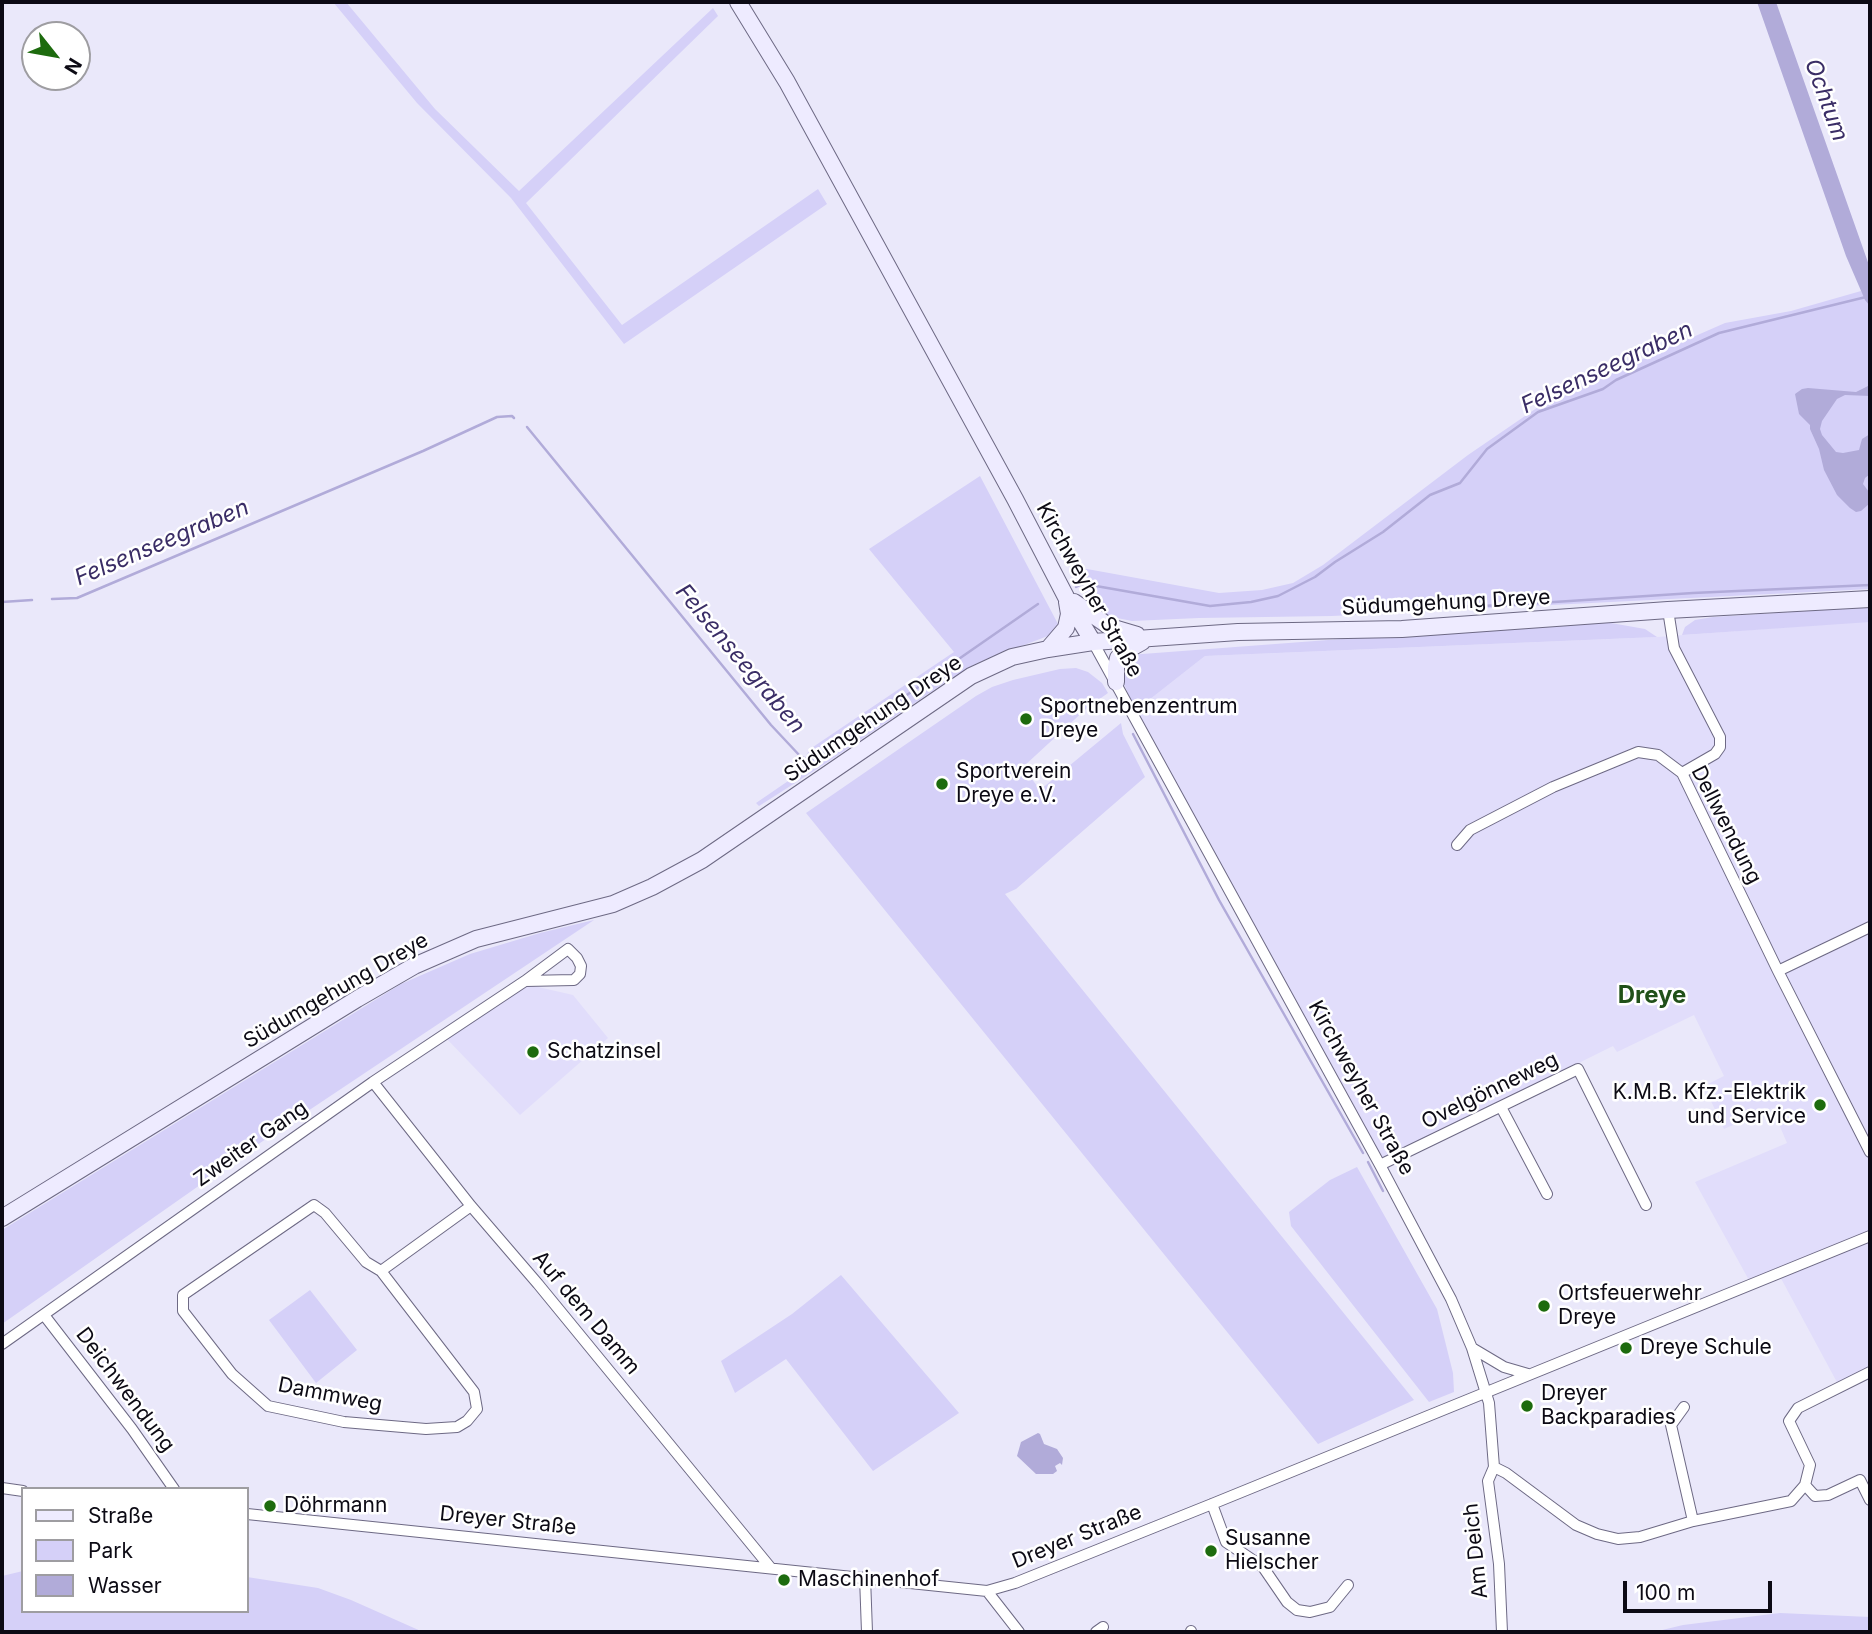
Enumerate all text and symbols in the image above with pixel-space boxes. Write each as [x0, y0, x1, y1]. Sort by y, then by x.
north arrow [21, 21, 91, 91]
text: N [59, 54, 86, 78]
water label: Ochtum [1798, 55, 1854, 145]
water label: Felsenseegraben [1517, 316, 1697, 420]
water label: Felsenseegraben [71, 494, 253, 592]
street label: Kirchweyher Straße [1031, 498, 1147, 682]
water label: Felsenseegraben [669, 579, 811, 739]
street label: Südumgehung Dreye [1341, 585, 1551, 621]
street label: Südumgehung Dreye [779, 650, 967, 788]
place label: Sportnebenzentrum Dreye [1040, 694, 1238, 744]
marker: Sportnebenzentrum Dreye [1018, 711, 1034, 727]
place label: Sportverein Dreye e.V. [956, 759, 1071, 809]
street label: Dellwendung [1685, 762, 1767, 888]
marker: Sportverein Dreye e.V. [934, 776, 950, 792]
street label: Südumgehung Dreye [239, 928, 433, 1054]
district label: Dreye [1618, 982, 1686, 1010]
street label: Kirchweyher Straße [1303, 996, 1419, 1180]
place label: Schatzinsel [547, 1039, 661, 1065]
marker: Schatzinsel [525, 1044, 541, 1060]
street label: Ovelgönneweg [1418, 1047, 1562, 1135]
place label: K.M.B. Kfz.-Elektrik und Service [1613, 1080, 1806, 1130]
street label: Zweiter Gang [189, 1096, 313, 1192]
marker: K.M.B. Kfz.-Elektrik und Service [1812, 1097, 1828, 1113]
street label: Auf dem Damm [527, 1246, 645, 1380]
place label: Ortsfeuerwehr Dreye [1558, 1281, 1702, 1331]
marker: Ortsfeuerwehr Dreye [1536, 1298, 1552, 1314]
street label: Deichwendung [70, 1323, 180, 1457]
place label: Dreye Schule [1640, 1335, 1772, 1361]
marker: Dreye Schule [1618, 1340, 1634, 1356]
street label: Dammweg [276, 1373, 384, 1417]
place label: Dreyer Backparadies [1541, 1381, 1676, 1431]
marker: Dreyer Backparadies [1519, 1398, 1535, 1414]
legend [21, 1487, 248, 1613]
place label: Döhrmann [284, 1493, 387, 1519]
marker: Döhrmann [262, 1498, 278, 1514]
street label: Dreyer Straße [1009, 1500, 1145, 1574]
street label: Dreyer Straße [438, 1501, 578, 1541]
street label: Am Deich [1458, 1502, 1494, 1600]
text: Straße [88, 1503, 153, 1528]
place label: Susanne Hielscher [1225, 1526, 1319, 1576]
text: Park [88, 1538, 133, 1563]
marker: Susanne Hielscher [1203, 1543, 1219, 1559]
place label: Maschinenhof [798, 1567, 939, 1593]
scale bar [1627, 1568, 1776, 1612]
marker: Maschinenhof [776, 1572, 792, 1588]
text: Wasser [88, 1573, 162, 1598]
text: 100 m [1636, 1580, 1695, 1605]

